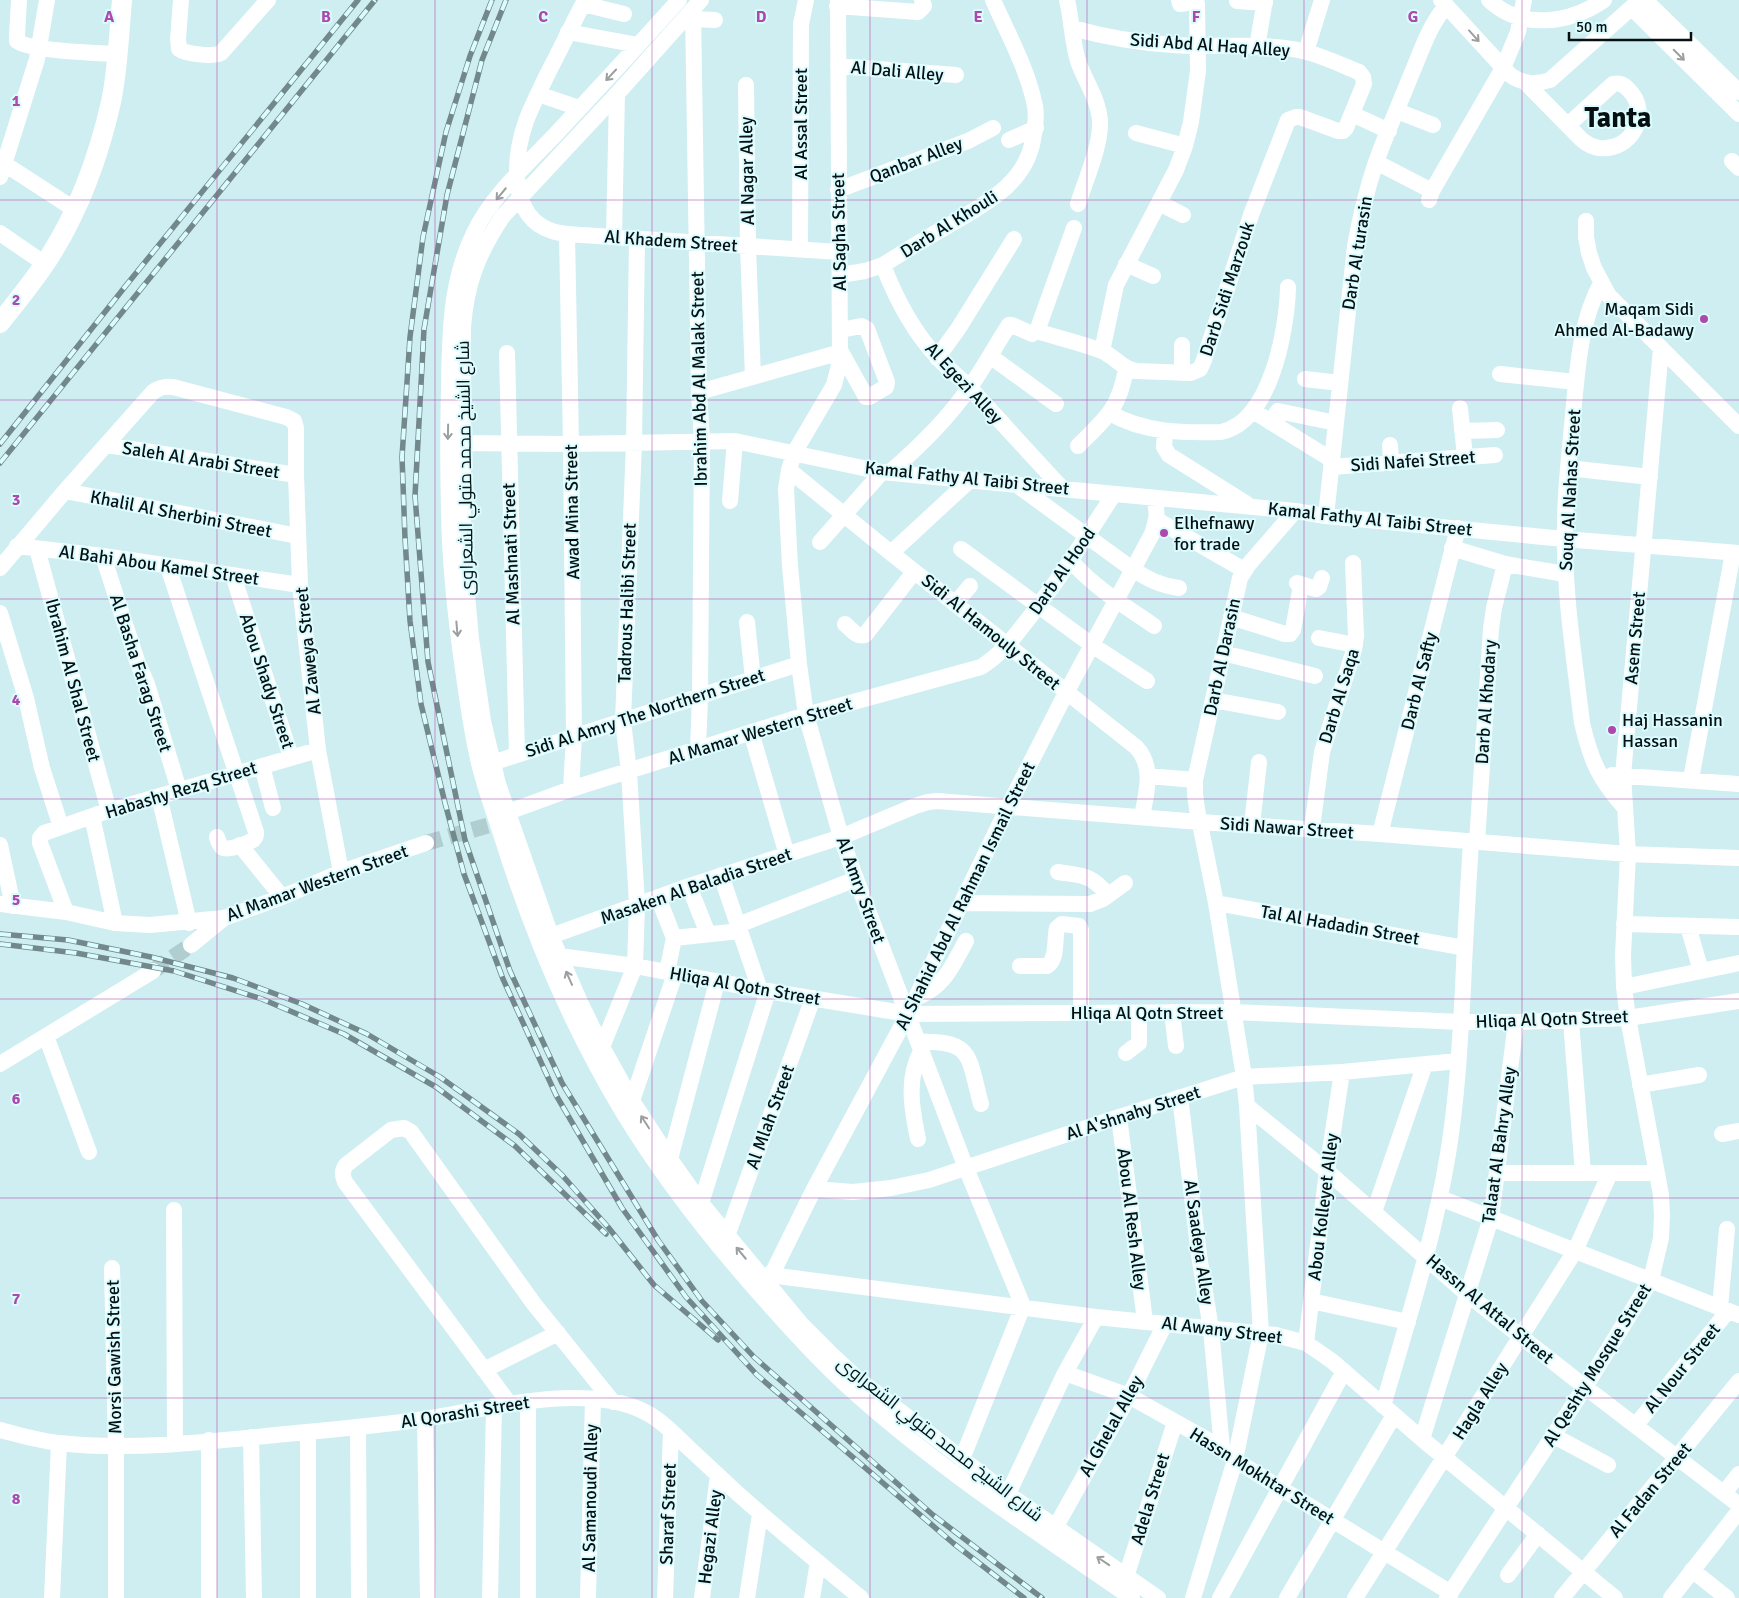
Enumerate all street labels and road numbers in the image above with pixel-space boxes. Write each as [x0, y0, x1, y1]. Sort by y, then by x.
street label: Sidi Abd Al Haq Alley [1129, 28, 1291, 62]
street label: Al Dali Alley [850, 56, 945, 86]
street label: Al Assal Street [790, 68, 812, 180]
street label: Al Nagar Alley [735, 116, 759, 226]
street label: Qanbar Alley [866, 132, 966, 188]
street label: Al Sagha Street [827, 173, 851, 291]
street label: Darb Al Khouli [896, 185, 1002, 263]
street label: Darb Al turasin [1337, 194, 1377, 312]
street label: Darb Sidi Marzouk [1195, 219, 1259, 359]
street label: Al Khadem Street [604, 225, 738, 257]
street label: Ibrahim Abd Al Malak Street [686, 271, 712, 487]
street label: Al Egezi Alley [921, 338, 1008, 429]
street label: شارع الشيخ محمد متولي الشعراوى [452, 340, 481, 596]
street label: Souq Al Nahas Street [1555, 409, 1585, 571]
street label: Saleh Al Arabi Street [121, 437, 281, 483]
street label: Awad Mina Street [560, 444, 584, 580]
street label: Sidi Nafei Street [1350, 446, 1476, 476]
street label: Kamal Fathy Al Taibi Street [864, 456, 1070, 500]
street label: Al Mashnati Street [498, 482, 524, 626]
street label: Khalil Al Sherbini Street [88, 486, 274, 542]
street label: Kamal Fathy Al Taibi Street [1267, 497, 1473, 541]
street label: Tadrous Halibi Street [613, 523, 641, 683]
street label: Darb Al Hood [1024, 523, 1100, 619]
street label: Al Bahi Abou Kamel Street [58, 540, 260, 590]
street label: Sidi Al Hamouly Street [917, 569, 1065, 695]
street label: Al Zaweya Street [290, 586, 326, 716]
street label: Al Basha Farag Street [105, 591, 177, 755]
street label: Asem Street [1620, 591, 1650, 685]
street label: Ibrahim Al Shal Street [41, 596, 105, 764]
street label: Darb Al Darasin [1199, 596, 1245, 718]
street label: Abou Shady Street [235, 610, 299, 752]
street label: Darb Al Safty [1396, 629, 1442, 732]
street label: Darb Al Khodary [1471, 638, 1501, 765]
street label: Darb Al Saqa [1314, 646, 1364, 746]
street label: Sidi Al Amry The Northern Street [522, 664, 768, 762]
street label: Al Mamar Western Street [665, 692, 855, 770]
street label: Habashy Rezq Street [102, 756, 260, 824]
street label: Al Shahid Abd Al Rahman Ismail Street [890, 758, 1040, 1034]
street label: Sidi Nawar Street [1220, 812, 1354, 844]
street label: Al Amry Street [832, 834, 890, 946]
street label: Al Mamar Western Street [223, 840, 411, 926]
street label: Masaken Al Baladia Street [597, 843, 795, 929]
street label: Tal Al Hadadin Street [1259, 900, 1421, 950]
street label: Hliqa Al Qotn Street [668, 962, 822, 1010]
street label: Hliqa Al Qotn Street [1071, 1002, 1223, 1024]
street label: Hliqa Al Qotn Street [1475, 1005, 1629, 1033]
street label: Al Mlah Street [741, 1062, 799, 1172]
street label: Talaat Al Bahry Alley [1477, 1065, 1521, 1225]
street label: Al A'shnahy Street [1063, 1081, 1203, 1145]
street label: Abou Kolleyet Alley [1303, 1132, 1343, 1282]
street label: Abou Al Resh Alley [1112, 1147, 1152, 1292]
street label: Al Saadeya Alley [1179, 1178, 1219, 1307]
street label: Hassn Al Attal Street [1422, 1249, 1558, 1369]
street label: Al Qeshty Mosque Street [1538, 1279, 1656, 1451]
street label: Morsi Gawish Street [102, 1280, 126, 1434]
street label: Al Awany Street [1160, 1312, 1284, 1348]
street label: Al Nour Street [1639, 1319, 1725, 1417]
street label: شارع الشيخ محمد متولي الشعراوى [831, 1352, 1047, 1529]
street label: Hagla Alley [1448, 1358, 1513, 1444]
street label: Al Ghelal Alley [1074, 1371, 1148, 1480]
street label: Al Qorashi Street [399, 1391, 531, 1433]
street label: Al Samanoudi Alley [578, 1423, 602, 1572]
street label: Hassn Mokhtar Street [1186, 1423, 1338, 1529]
street label: Al Fadan Street [1604, 1438, 1696, 1542]
street label: Adela Street [1126, 1450, 1174, 1548]
street label: Sharaf Street [655, 1463, 681, 1565]
street label: Hegazi Alley [693, 1488, 727, 1585]

